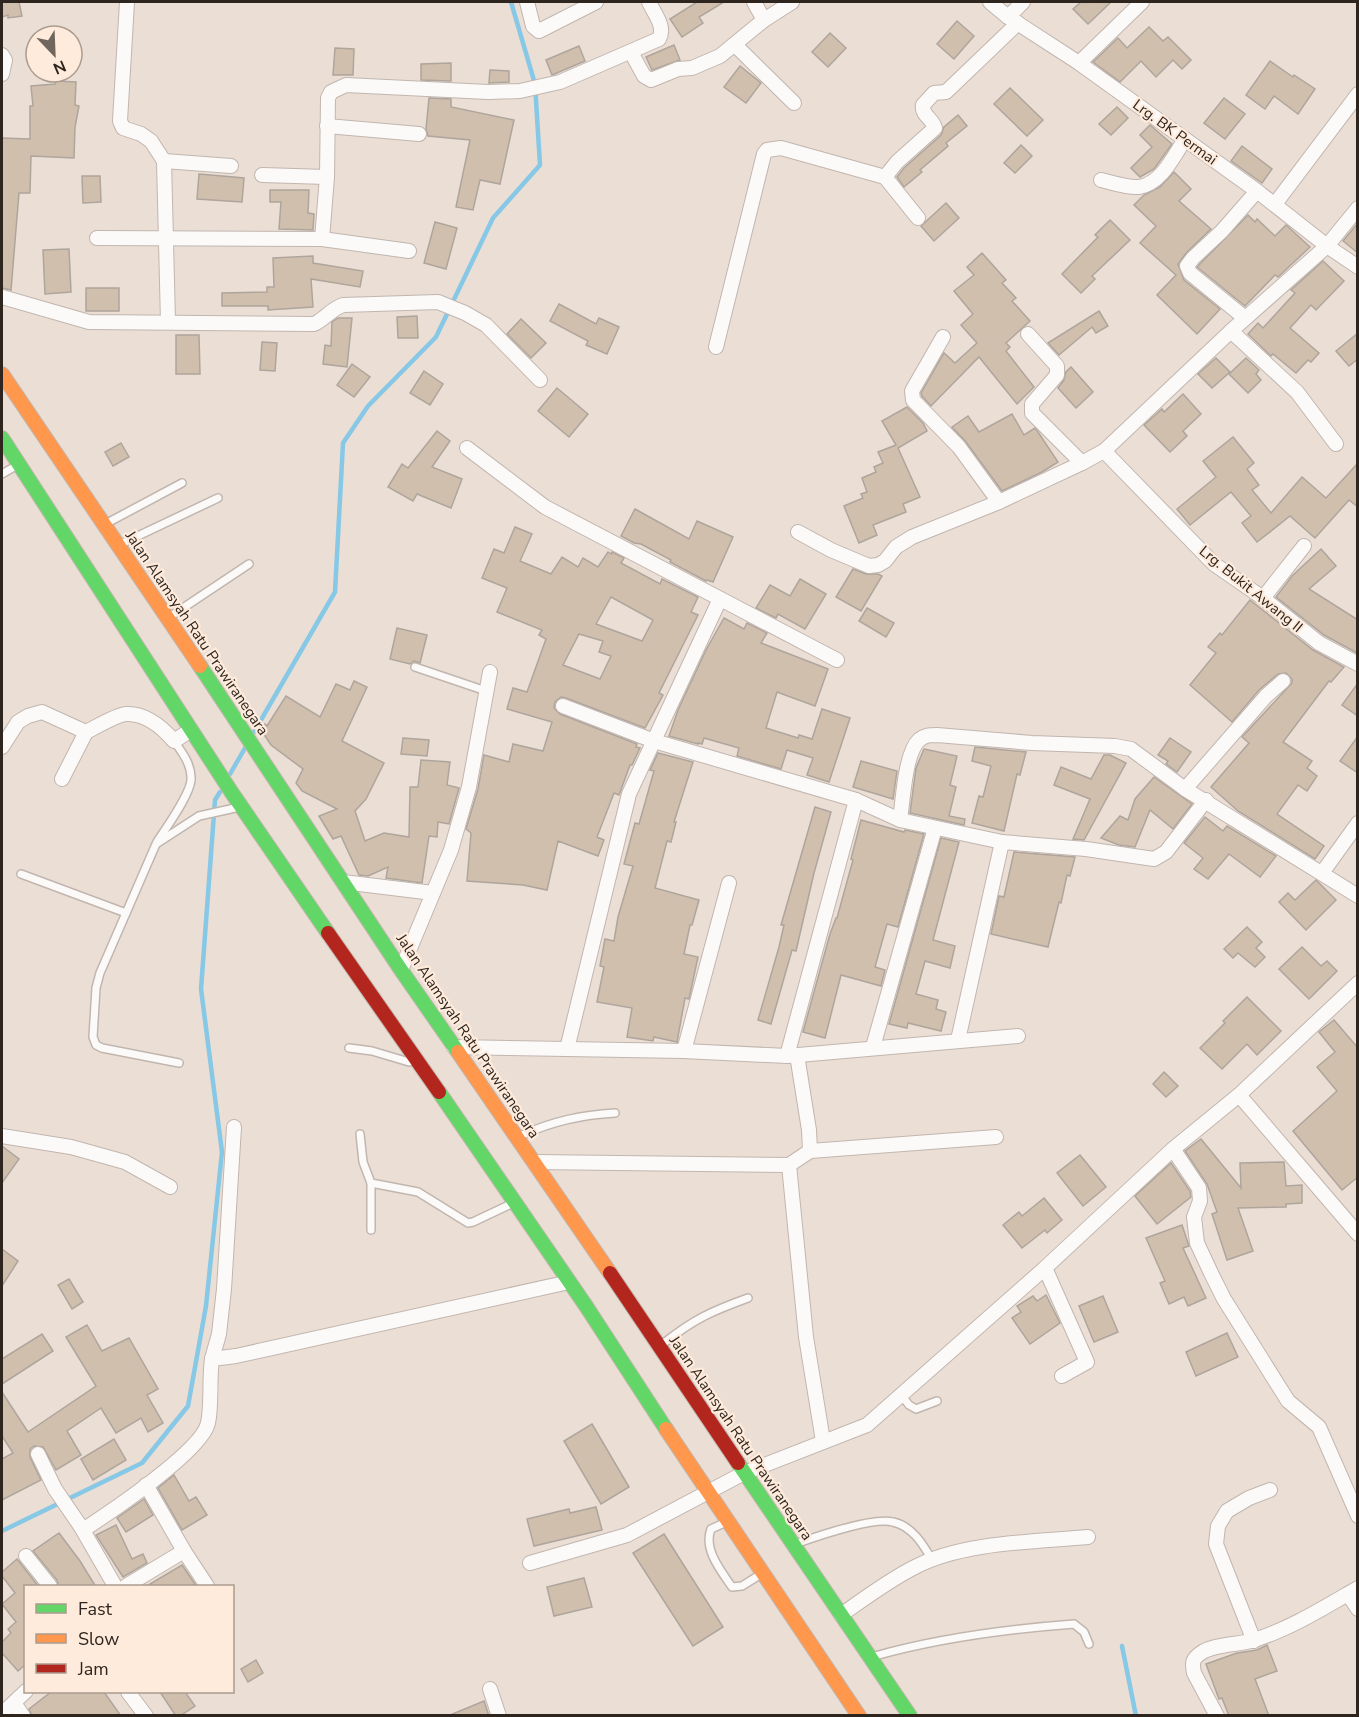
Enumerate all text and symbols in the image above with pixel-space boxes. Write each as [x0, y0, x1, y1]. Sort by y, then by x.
north arrow [24, 24, 84, 84]
text: N [50, 54, 69, 79]
street label: Lrg. BK Permai [1129, 95, 1221, 169]
street label: Jalan Alamsyah Ratu Prawiranegara [120, 526, 273, 739]
street label: Lrg. Bukit Awang II [1195, 541, 1307, 637]
street label: Jalan Alamsyah Ratu Prawiranegara [391, 929, 544, 1142]
street label: Jalan Alamsyah Ratu Prawiranegara [664, 1331, 817, 1544]
legend [24, 1585, 234, 1693]
text: Fast [78, 1597, 113, 1621]
text: Slow [78, 1627, 119, 1651]
text: Jam [77, 1657, 109, 1681]

